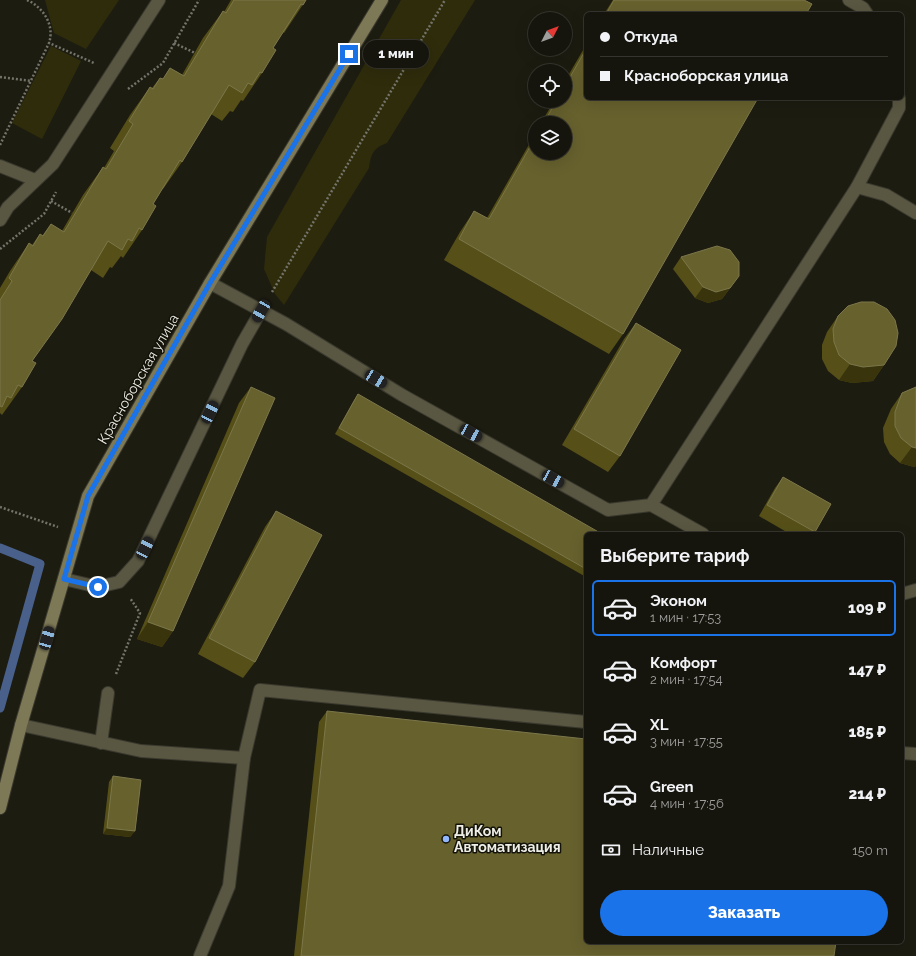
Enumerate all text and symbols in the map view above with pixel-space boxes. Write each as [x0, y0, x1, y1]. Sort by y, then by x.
north arrow [528, 12, 572, 56]
map controls [528, 12, 572, 160]
text: Откуда [624, 28, 678, 46]
callout: 1 мин [363, 40, 429, 68]
route end [340, 45, 358, 63]
text: 1 мин [378, 46, 414, 61]
button: locate [528, 64, 572, 108]
text: Красноборская улица [624, 67, 788, 85]
button: layers [528, 116, 572, 160]
car [250, 298, 272, 324]
street label: Красноборская улица [94, 311, 182, 447]
car [363, 368, 389, 390]
car [199, 399, 221, 425]
car [458, 422, 484, 444]
car [540, 468, 566, 490]
car [134, 535, 156, 561]
text: Выберите тариф [600, 545, 750, 566]
route start [89, 578, 107, 596]
icon: car [602, 590, 638, 626]
text: Эконом [650, 592, 707, 610]
text: 109 ₽ [848, 599, 886, 617]
text: 1 мин · 17:53 [650, 610, 721, 625]
car [38, 625, 56, 651]
icon: car [602, 652, 638, 688]
text: Комфорт [650, 654, 717, 672]
text: 147 ₽ [849, 661, 886, 679]
text: 2 мин · 17:54 [650, 672, 723, 687]
icon: car [602, 714, 638, 750]
text: XL [650, 716, 668, 734]
text: 185 ₽ [848, 723, 886, 741]
text: 3 мин · 17:55 [650, 734, 723, 749]
icon: car [602, 776, 638, 812]
text: Green [650, 778, 694, 796]
text: 214 ₽ [849, 785, 886, 803]
text: 4 мин · 17:56 [650, 796, 724, 811]
place label: ДиКом Автоматизация [454, 823, 560, 855]
marker: ДиКом Автоматизация [441, 834, 451, 844]
icon: cash [600, 839, 622, 861]
text: Наличные [632, 841, 704, 859]
text: 150 m [852, 843, 888, 858]
button: Заказать [600, 890, 888, 936]

